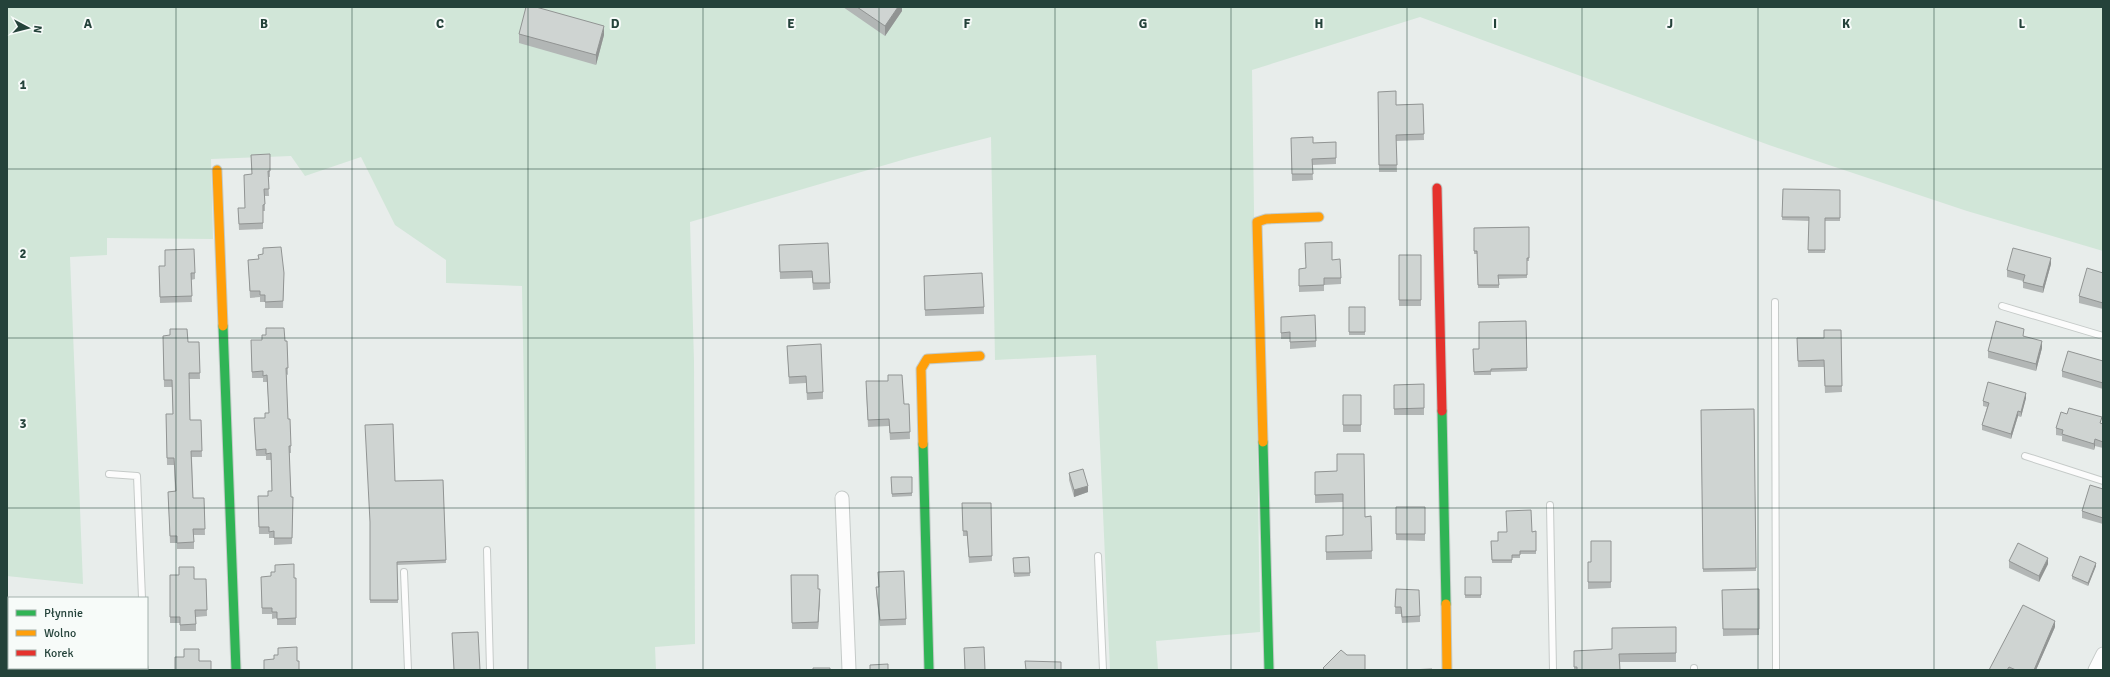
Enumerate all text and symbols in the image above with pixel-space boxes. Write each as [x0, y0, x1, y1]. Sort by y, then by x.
north arrow [8, 8, 48, 48]
text: A [84, 16, 93, 32]
text: B [260, 16, 268, 32]
text: C [436, 16, 444, 32]
text: D [611, 16, 620, 32]
text: E [787, 16, 795, 32]
text: F [964, 16, 971, 32]
text: G [1139, 16, 1147, 32]
text: H [1315, 16, 1323, 32]
text: I [1493, 16, 1497, 32]
text: J [1667, 16, 1673, 32]
text: K [1842, 16, 1850, 32]
text: L [2019, 16, 2026, 32]
text: N [31, 25, 44, 34]
text: 1 [19, 77, 27, 93]
text: 2 [19, 246, 27, 262]
text: 3 [19, 416, 27, 432]
legend [8, 597, 148, 669]
text: Płynnie [44, 606, 83, 621]
text: Wolno [44, 626, 76, 641]
text: Korek [44, 646, 73, 661]

